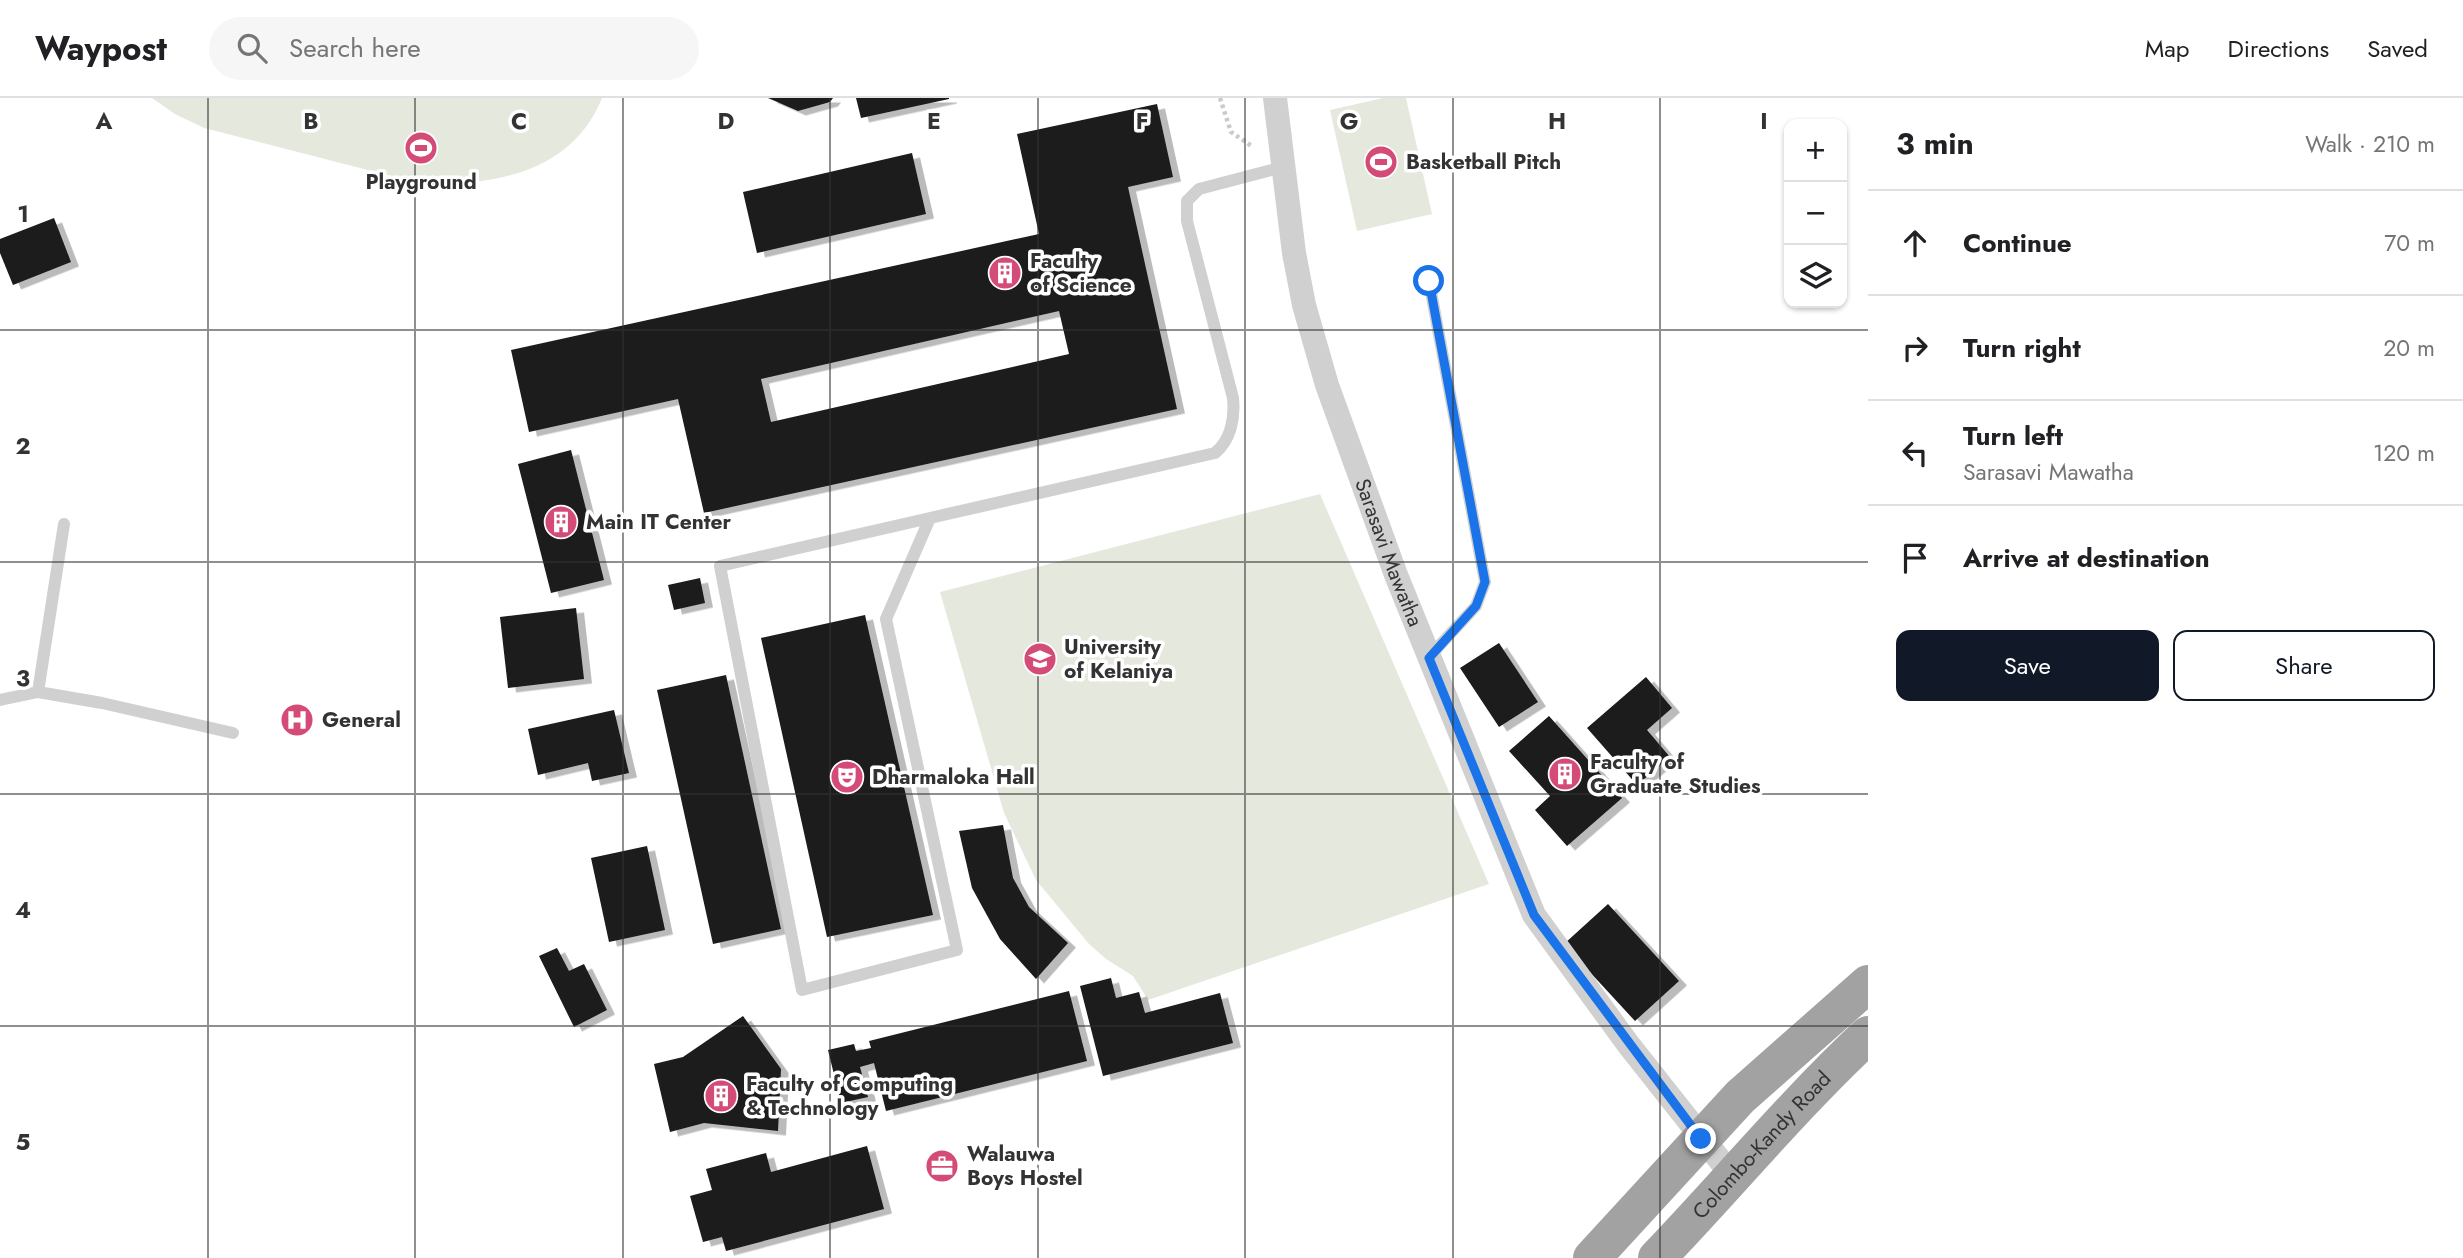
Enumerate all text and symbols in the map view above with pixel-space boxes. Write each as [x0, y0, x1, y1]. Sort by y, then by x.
search box [209, 17, 699, 80]
text: Waypost [35, 25, 167, 72]
icon: search [233, 29, 271, 67]
text: Search here [289, 29, 421, 67]
text: Map [2145, 31, 2190, 66]
text: Directions [2228, 31, 2329, 66]
text: Saved [2367, 31, 2428, 66]
text: A [95, 104, 113, 138]
text: B [303, 104, 319, 138]
text: C [511, 104, 527, 138]
text: D [718, 104, 735, 138]
text: E [927, 104, 941, 138]
text: F [1136, 104, 1148, 138]
text: G [1340, 104, 1358, 138]
text: H [1548, 104, 1566, 138]
text: I [1760, 104, 1768, 138]
map controls [1784, 119, 1847, 308]
button: + [1784, 119, 1847, 182]
text: 3 min [1896, 122, 1974, 165]
text: Walk · 210 m [2305, 127, 2435, 161]
sports icon: Playground [402, 129, 440, 167]
sports icon: Basketball Pitch [1362, 143, 1400, 181]
place label: Basketball Pitch [1406, 147, 1561, 177]
place label: Playground [365, 167, 477, 197]
button: − [1784, 182, 1847, 245]
text: 1 [17, 197, 29, 231]
icon: ahead [1896, 224, 1934, 262]
text: Continue [1963, 224, 2072, 262]
text: 70 m [2384, 226, 2435, 260]
button: layers [1784, 245, 1847, 308]
place label: Faculty of Science [1030, 246, 1132, 300]
building icon: Faculty of Science [986, 254, 1024, 292]
route start [1413, 265, 1444, 296]
icon: right [1896, 329, 1934, 367]
text: Turn right [1963, 329, 2081, 367]
text: 20 m [2383, 331, 2435, 365]
text: Turn left [1963, 417, 2063, 455]
text: 2 [15, 429, 31, 463]
icon: left [1896, 434, 1934, 472]
text: 120 m [2373, 436, 2435, 470]
text: Sarasavi Mawatha [1963, 455, 2134, 489]
street label: Sarasavi Mawatha [1347, 474, 1430, 631]
building icon: Main IT Center [542, 503, 580, 541]
place label: Main IT Center [586, 507, 732, 537]
icon: arrive [1896, 539, 1934, 577]
text: Arrive at destination [1963, 539, 2210, 577]
button: Save [1896, 630, 2159, 701]
button: Share [2173, 630, 2435, 701]
place label: University of Kelaniya [1064, 632, 1173, 686]
school or university icon: University of Kelaniya [1021, 640, 1059, 678]
text: 3 [16, 661, 30, 695]
hospital icon: General [278, 701, 316, 739]
place label: General [322, 705, 401, 735]
place label: Faculty of Graduate Studies [1590, 747, 1761, 801]
building icon: Faculty of Graduate Studies [1546, 755, 1584, 793]
theatre icon: Dharmaloka Hall [828, 758, 866, 796]
place label: Dharmaloka Hall [872, 762, 1035, 792]
text: 4 [15, 893, 31, 927]
street label: Colombo-Kandy Road [1685, 1064, 1838, 1226]
place label: Faculty of Computing & Technology [746, 1069, 953, 1123]
building icon: Faculty of Computing & Technology [702, 1077, 740, 1115]
route end [1685, 1123, 1716, 1154]
text: 5 [16, 1125, 30, 1159]
place label: Walauwa Boys Hostel [967, 1139, 1083, 1193]
office icon: Walauwa Boys Hostel [923, 1147, 961, 1185]

